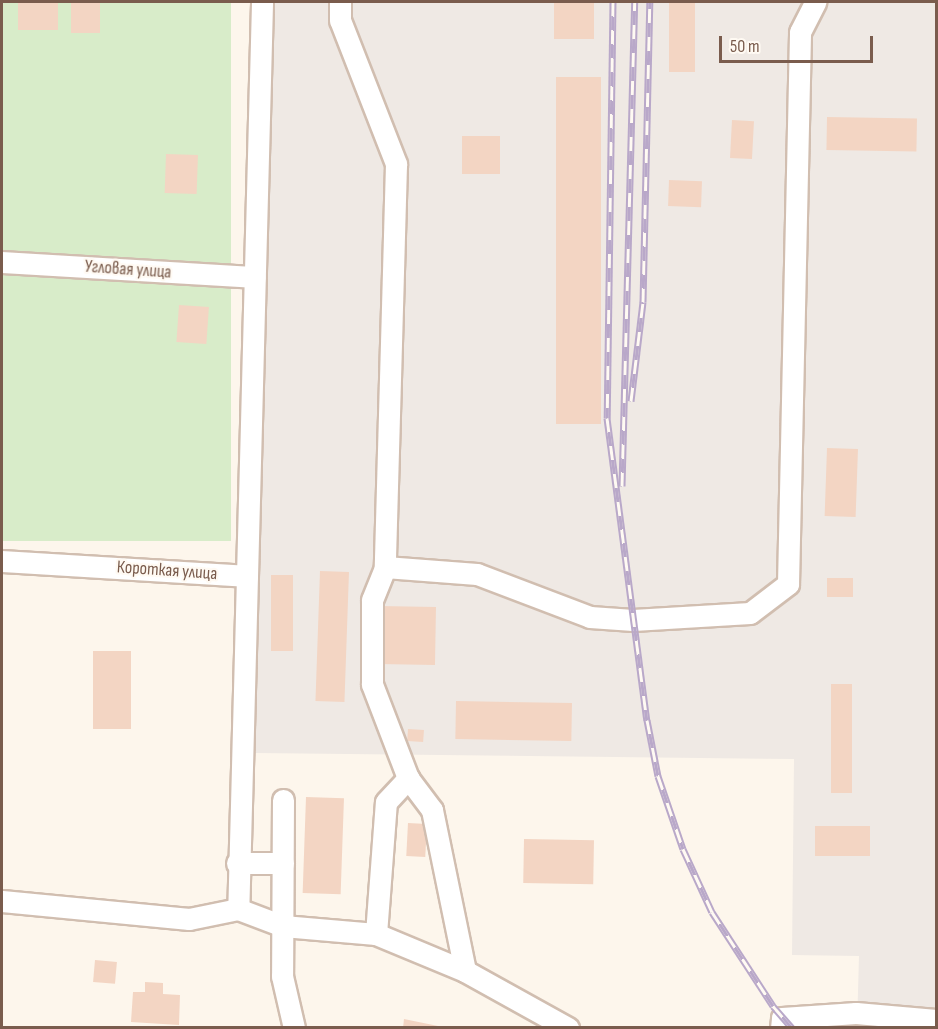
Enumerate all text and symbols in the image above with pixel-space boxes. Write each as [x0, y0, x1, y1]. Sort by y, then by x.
scale bar [722, 24, 876, 62]
text: 50 m [730, 36, 760, 57]
street label: Угловая улица [84, 256, 172, 284]
street label: Короткая улица [116, 557, 218, 585]

